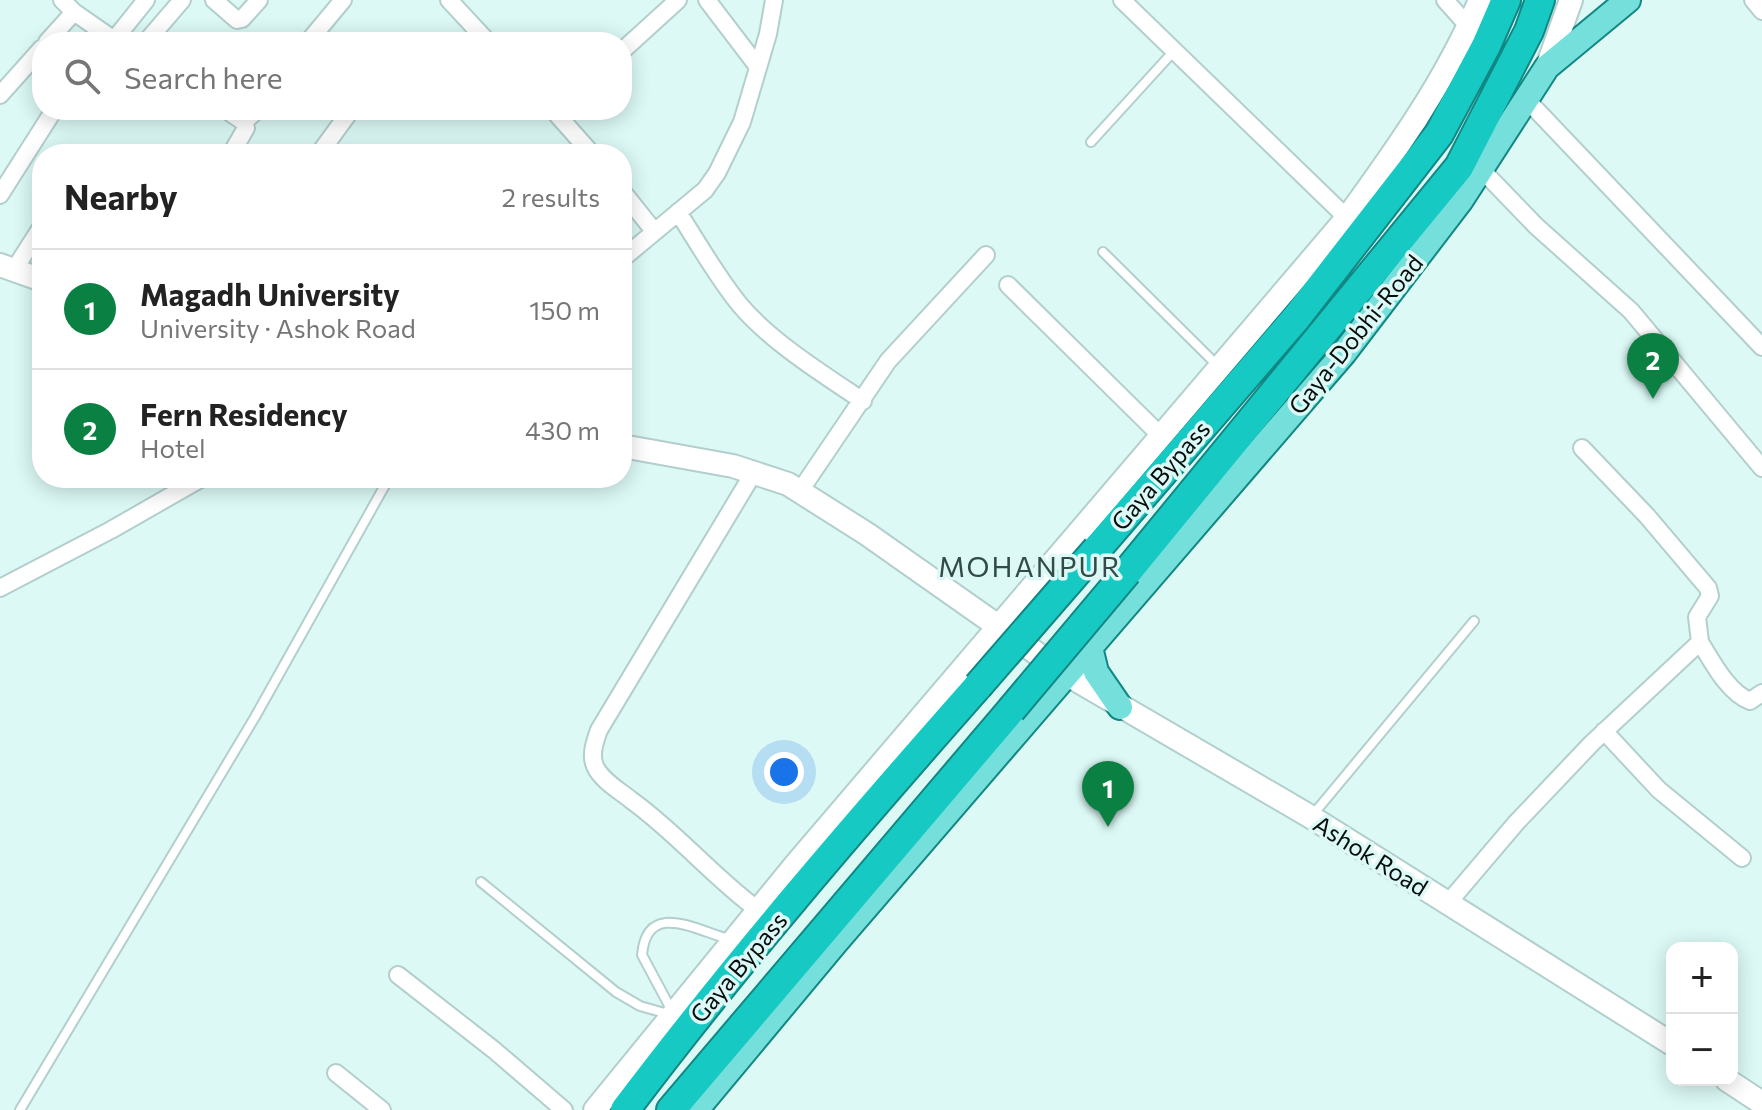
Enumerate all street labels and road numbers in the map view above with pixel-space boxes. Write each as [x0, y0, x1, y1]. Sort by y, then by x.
street label: Gaya-Dobhi-Road [1282, 248, 1428, 420]
street label: Gaya Bypass [1105, 414, 1215, 536]
street label: Ashok Road [1309, 808, 1433, 902]
street label: Gaya Bypass [683, 906, 793, 1028]

